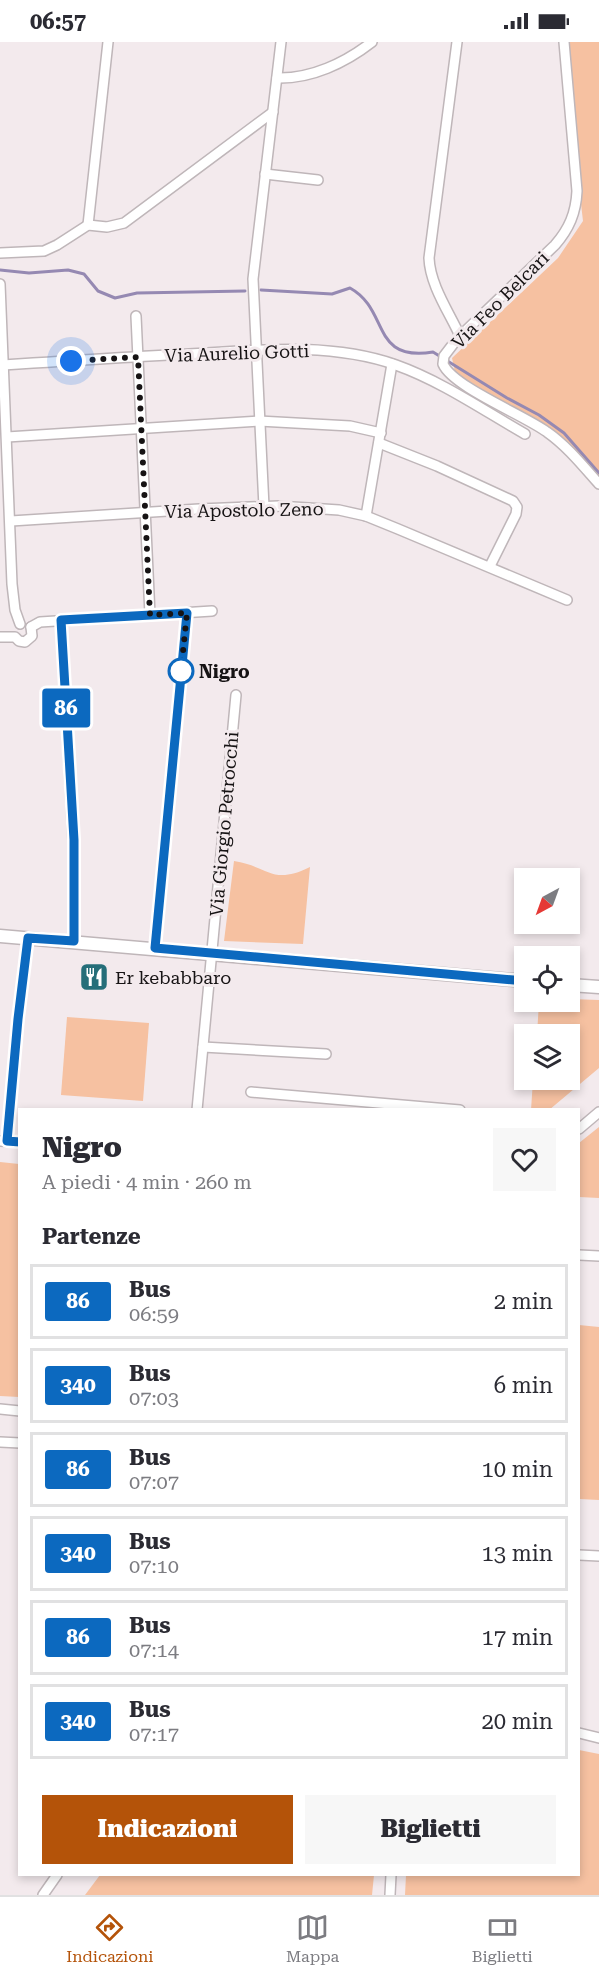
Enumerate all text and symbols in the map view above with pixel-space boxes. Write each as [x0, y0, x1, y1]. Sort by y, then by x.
text: 06:57 [30, 9, 86, 34]
street label: Via Feo Belcari [447, 247, 553, 353]
street label: Via Aurelio Gotti [164, 340, 310, 366]
your location [56, 346, 86, 376]
street label: Via Apostolo Zeno [164, 498, 324, 522]
marker: Nigro [168, 658, 194, 684]
place label: Nigro [199, 661, 250, 682]
line badge: 86 [39, 688, 93, 728]
text: 86 [54, 696, 78, 720]
street label: Via Giorgio Petrocchi [205, 730, 243, 917]
north arrow [514, 868, 580, 934]
map controls [514, 868, 580, 1090]
button: locate [514, 946, 580, 1012]
restaurant icon: Er kebabbaro [78, 961, 110, 993]
place label: Er kebabbaro [115, 967, 231, 988]
button: layers [514, 1024, 580, 1090]
button: heart [493, 1128, 556, 1191]
text: Nigro [42, 1131, 122, 1164]
text: A piedi · 4 min · 260 m [42, 1170, 252, 1194]
text: Partenze [42, 1224, 141, 1249]
text: Bus [129, 1277, 171, 1302]
text: 86 [66, 1289, 90, 1313]
text: 2 min [494, 1289, 553, 1314]
text: 06:59 [129, 1302, 179, 1326]
text: Bus [129, 1361, 171, 1386]
text: 340 [60, 1373, 96, 1397]
text: 6 min [494, 1373, 553, 1398]
text: 07:03 [129, 1386, 179, 1410]
text: Bus [129, 1445, 171, 1470]
text: 86 [66, 1457, 90, 1481]
text: 10 min [482, 1457, 553, 1482]
text: 07:07 [129, 1470, 179, 1494]
text: Bus [129, 1529, 171, 1554]
text: 340 [60, 1541, 96, 1565]
text: 13 min [482, 1541, 553, 1566]
text: 07:10 [129, 1554, 179, 1578]
text: Bus [129, 1613, 171, 1638]
text: 86 [66, 1625, 90, 1649]
text: 17 min [482, 1625, 553, 1650]
text: 07:14 [129, 1638, 179, 1662]
text: Bus [129, 1697, 171, 1722]
text: 340 [60, 1709, 96, 1733]
text: 20 min [482, 1709, 553, 1734]
text: 07:17 [129, 1722, 179, 1746]
button: Indicazioni [42, 1795, 293, 1864]
button: Biglietti [305, 1795, 556, 1864]
tab: Indicazioni [66, 1911, 153, 1966]
tab: Mappa [286, 1911, 339, 1966]
tab: Biglietti [472, 1911, 533, 1966]

